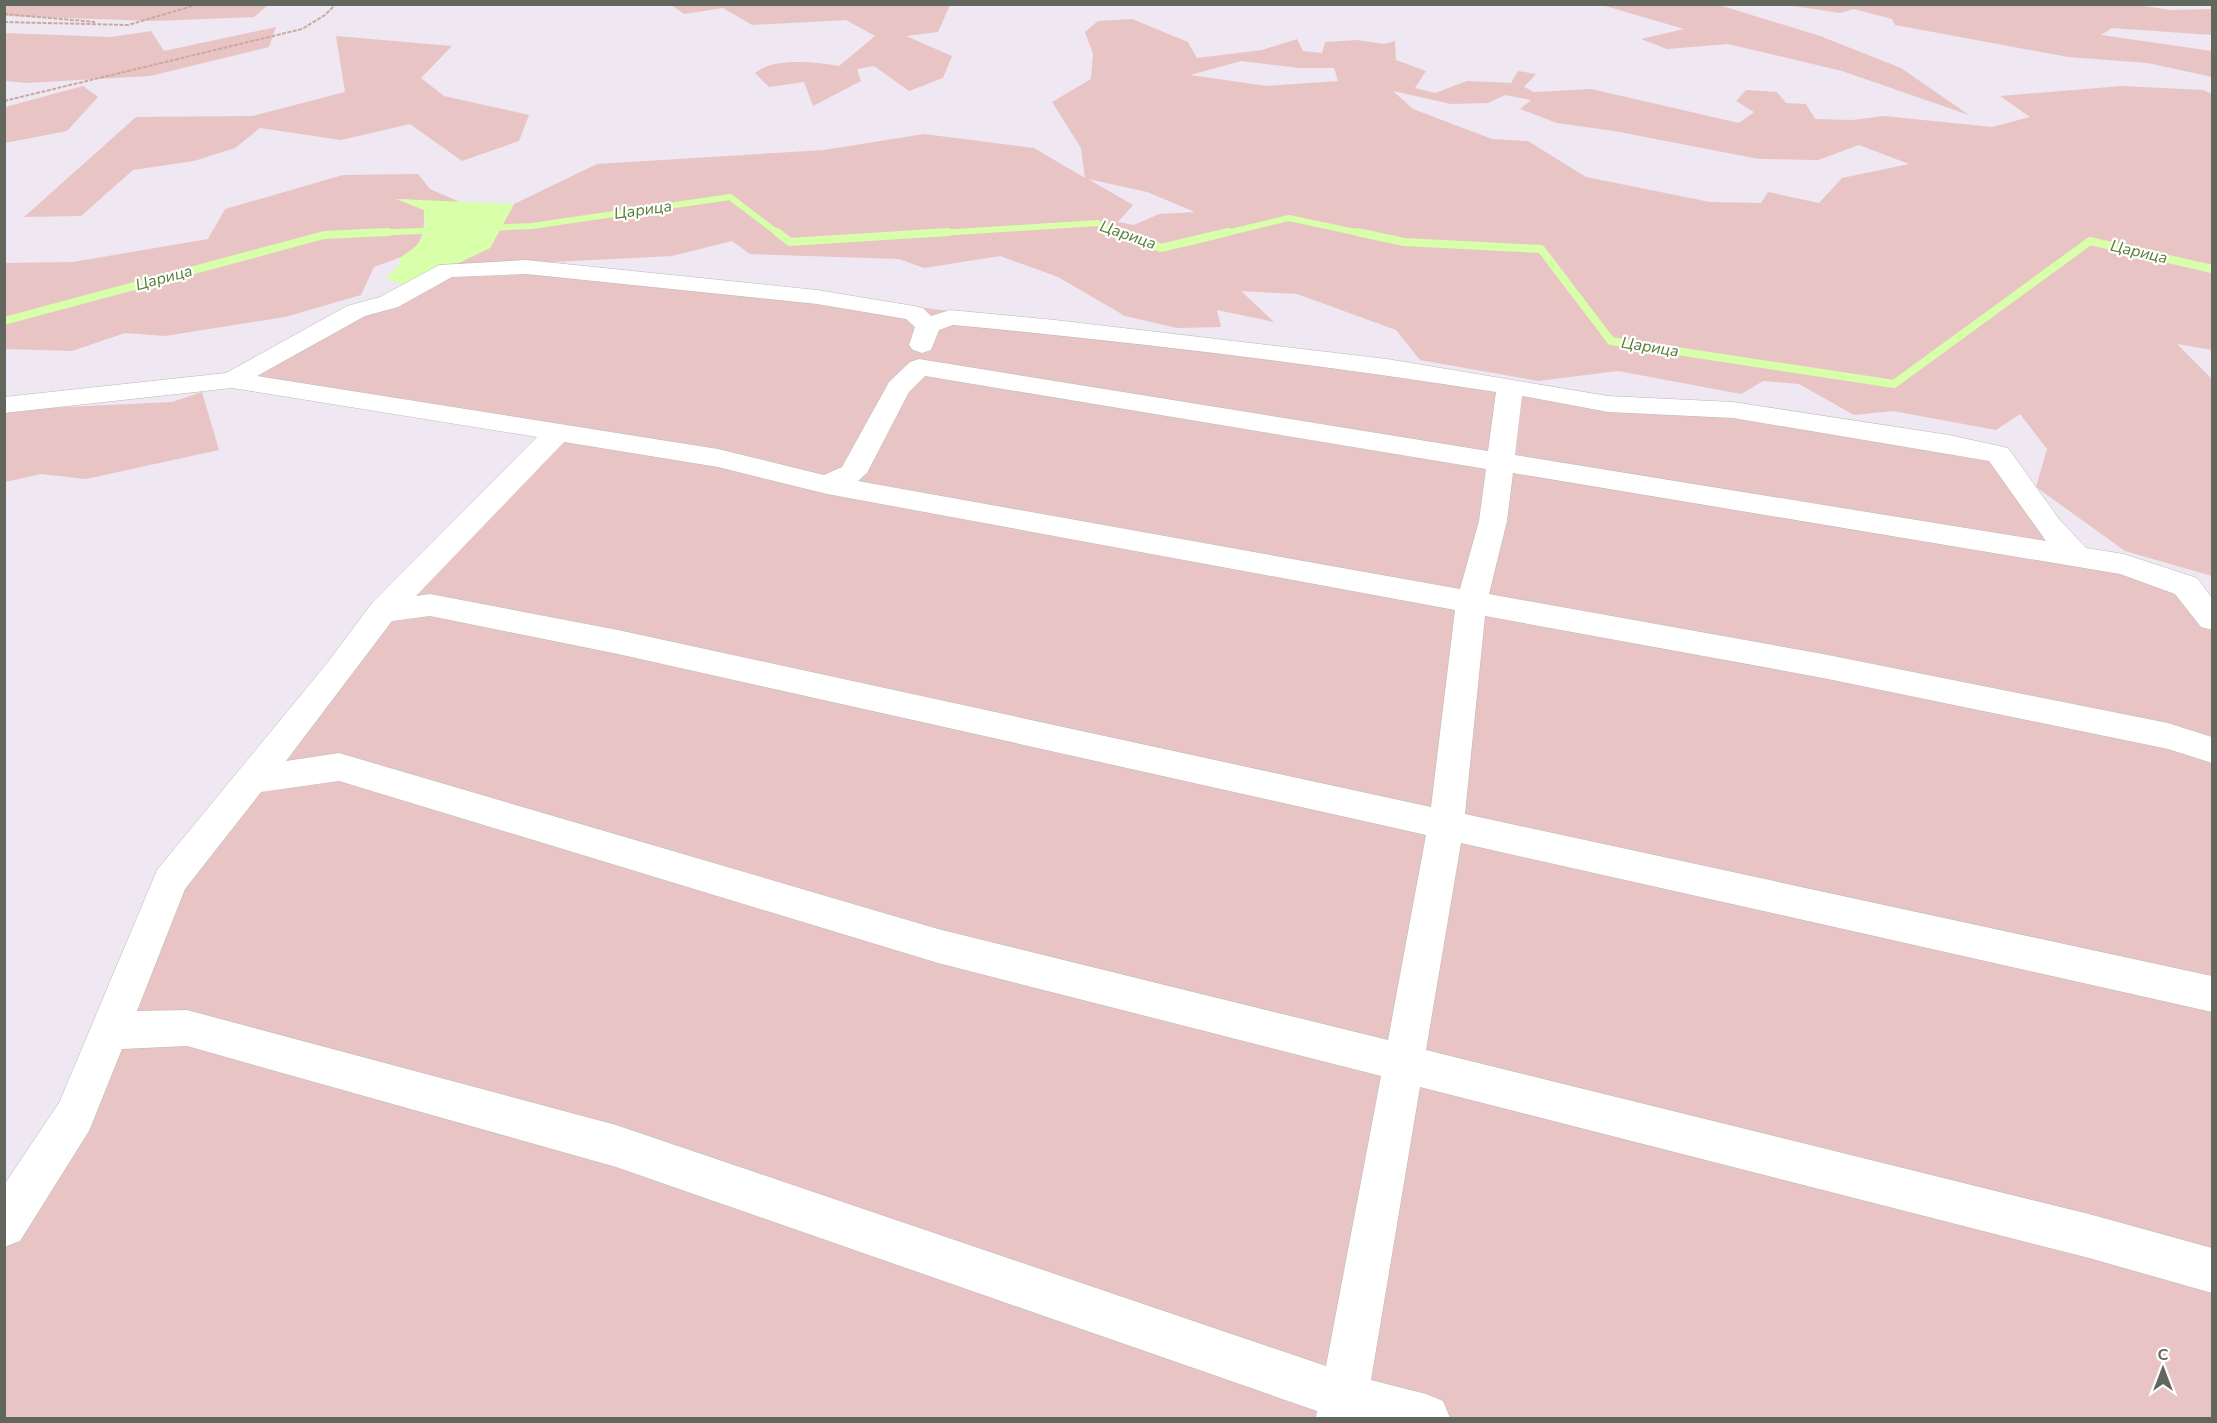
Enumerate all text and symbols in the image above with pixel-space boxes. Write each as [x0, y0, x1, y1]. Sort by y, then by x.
water label: Царица [613, 195, 673, 225]
water label: Царица [1097, 215, 1159, 255]
water label: Царица [2108, 235, 2170, 269]
water label: Царица [133, 260, 195, 296]
water label: Царица [1619, 332, 1681, 362]
north arrow [2133, 1339, 2193, 1399]
text: С [2158, 1344, 2169, 1366]

